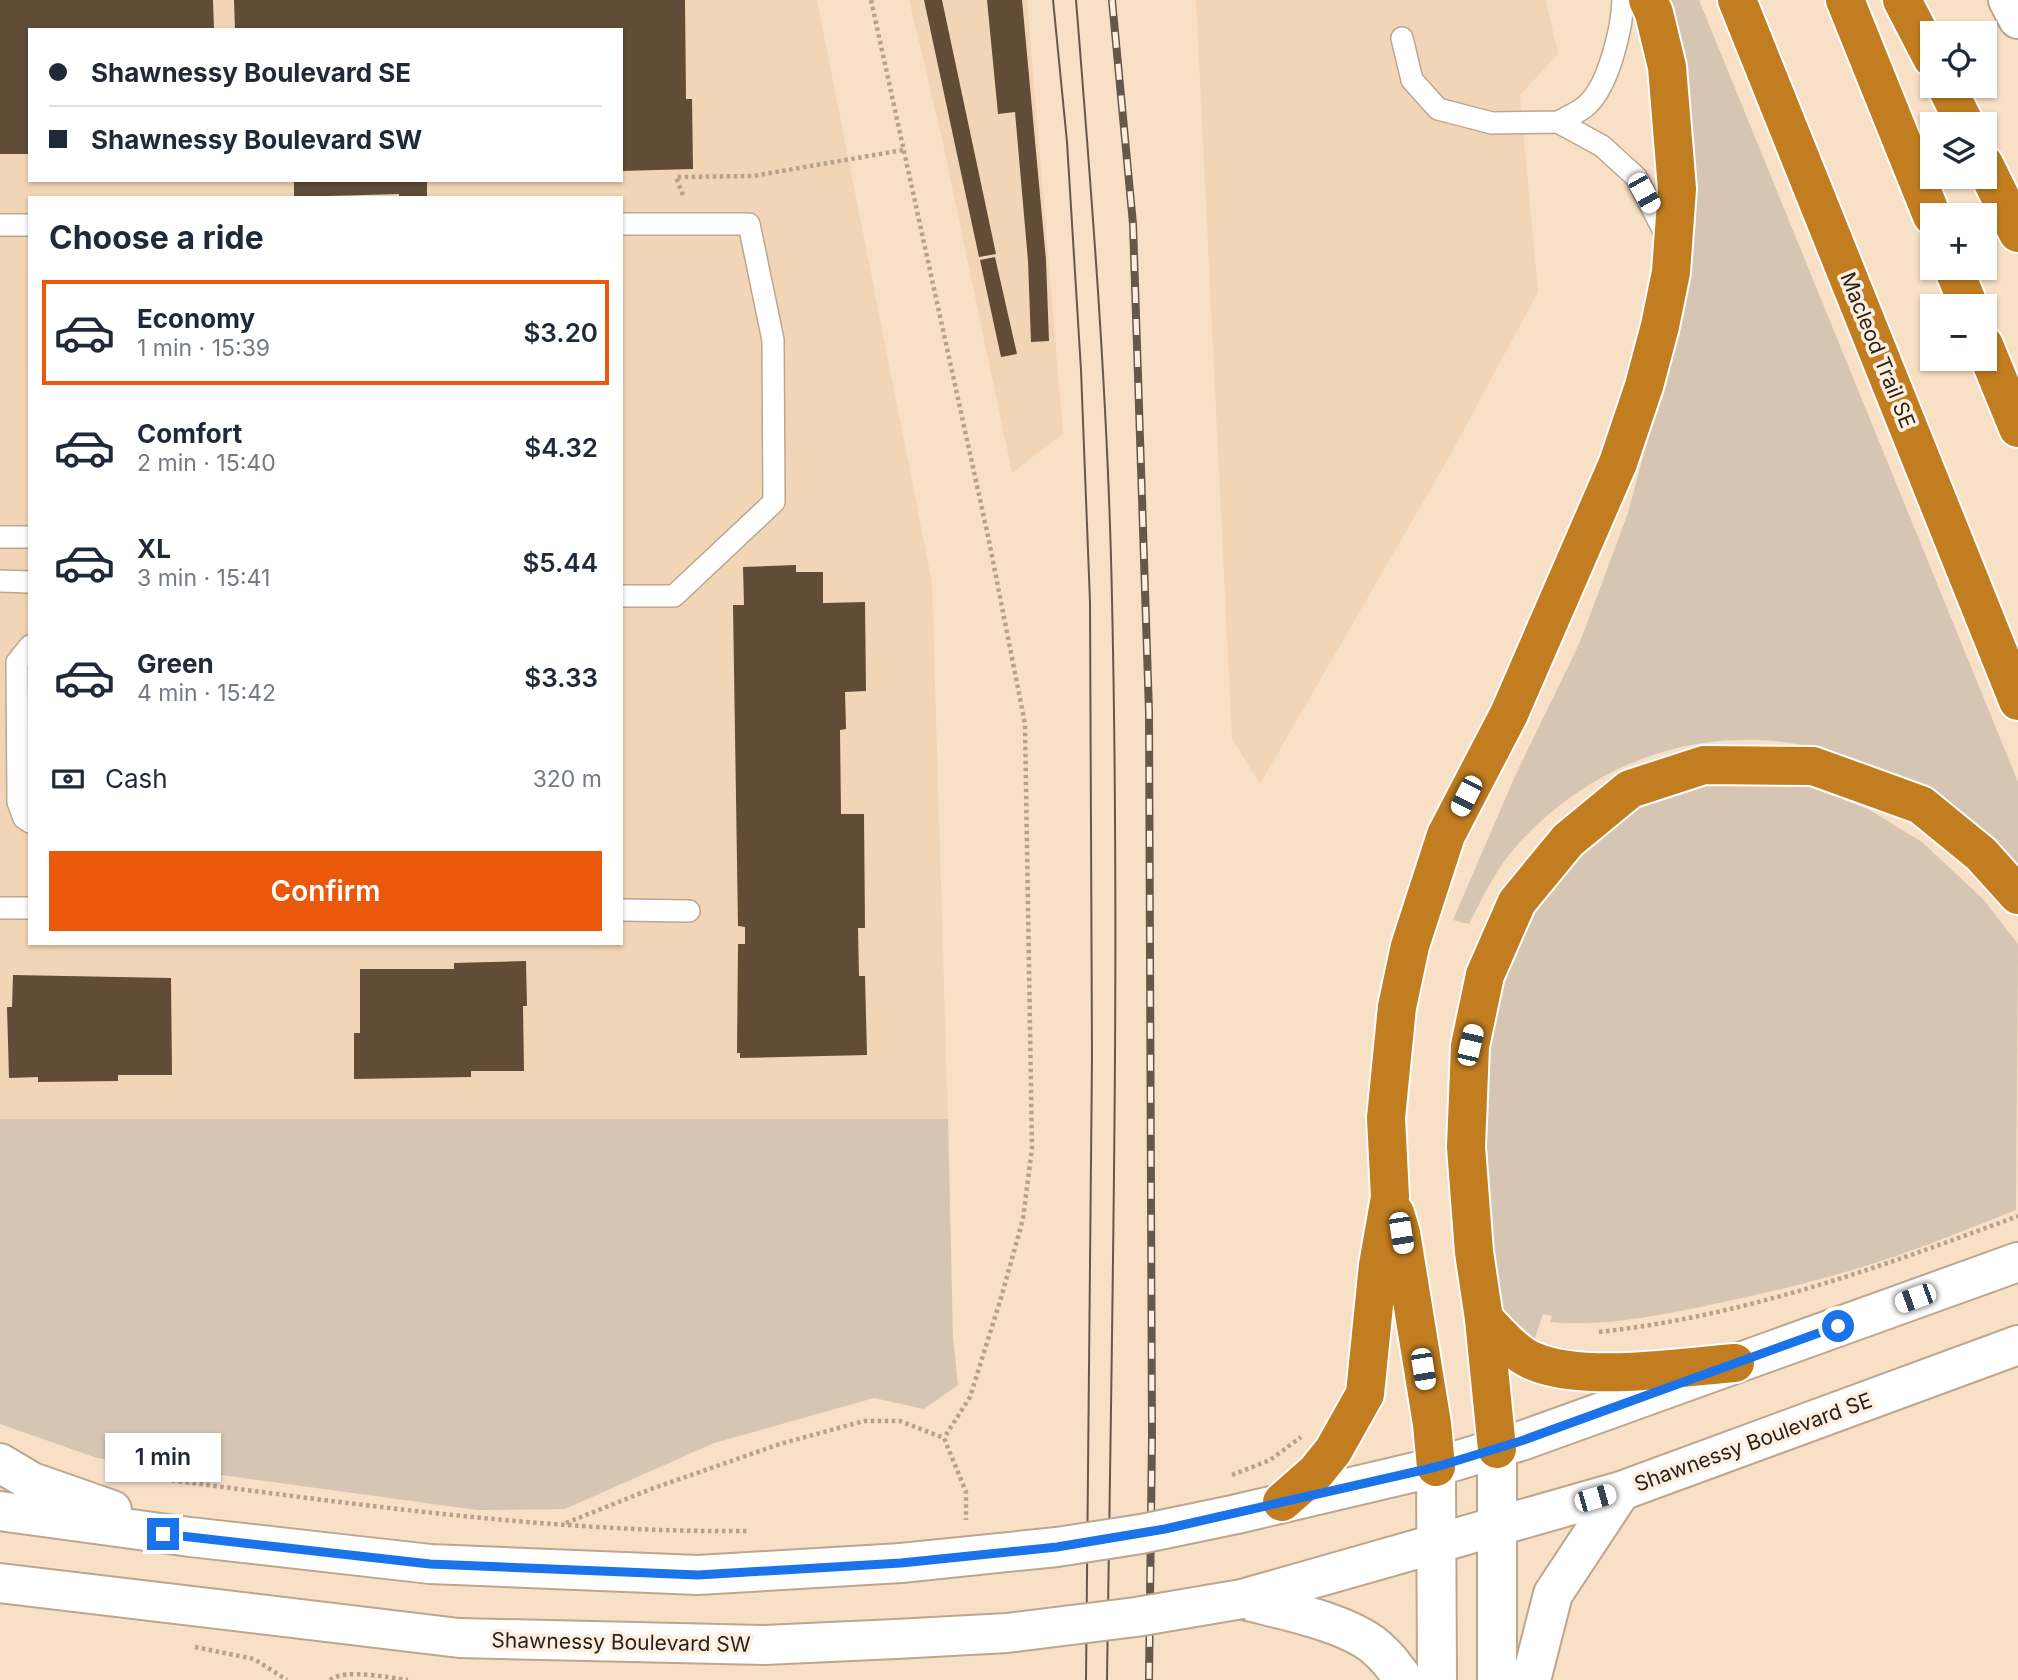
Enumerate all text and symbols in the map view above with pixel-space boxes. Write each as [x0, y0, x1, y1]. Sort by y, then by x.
map controls [1920, 21, 1997, 371]
button: locate [1920, 21, 1997, 98]
text: Shawnessy Boulevard SE [91, 57, 411, 88]
button: layers [1920, 112, 1997, 189]
text: Shawnessy Boulevard SW [91, 124, 422, 155]
car [1625, 170, 1664, 216]
button: + [1920, 203, 1997, 280]
text: Choose a ride [49, 218, 264, 257]
street label: Macleod Trail SE [1835, 269, 1921, 431]
button: − [1920, 294, 1997, 371]
icon: car [53, 301, 116, 364]
text: Economy [137, 303, 255, 334]
text: $3.20 [523, 317, 598, 348]
text: 1 min · 15:39 [137, 334, 270, 362]
icon: car [53, 416, 116, 479]
text: Comfort [137, 418, 242, 449]
text: $4.32 [524, 432, 598, 463]
text: 2 min · 15:40 [137, 449, 276, 477]
icon: car [53, 531, 116, 594]
text: XL [137, 533, 171, 564]
text: $5.44 [522, 547, 598, 578]
text: 3 min · 15:41 [137, 564, 270, 592]
icon: car [53, 646, 116, 709]
text: Green [137, 648, 214, 679]
text: $3.33 [524, 662, 598, 693]
text: 4 min · 15:42 [137, 679, 276, 707]
icon: cash [49, 760, 87, 798]
text: Cash [105, 763, 168, 794]
text: 320 m [533, 765, 602, 793]
car [1448, 773, 1485, 819]
button: Confirm [49, 851, 602, 931]
car [1456, 1022, 1485, 1068]
car [1388, 1211, 1415, 1255]
car [1892, 1281, 1939, 1315]
route start [1822, 1310, 1854, 1342]
car [1410, 1347, 1437, 1391]
street label: Shawnessy Boulevard SE [1631, 1387, 1875, 1497]
callout: 1 min [105, 1432, 221, 1482]
text: 1 min [135, 1443, 191, 1471]
car [1572, 1482, 1619, 1514]
route end [147, 1518, 179, 1550]
street label: Shawnessy Boulevard SW [491, 1627, 751, 1657]

